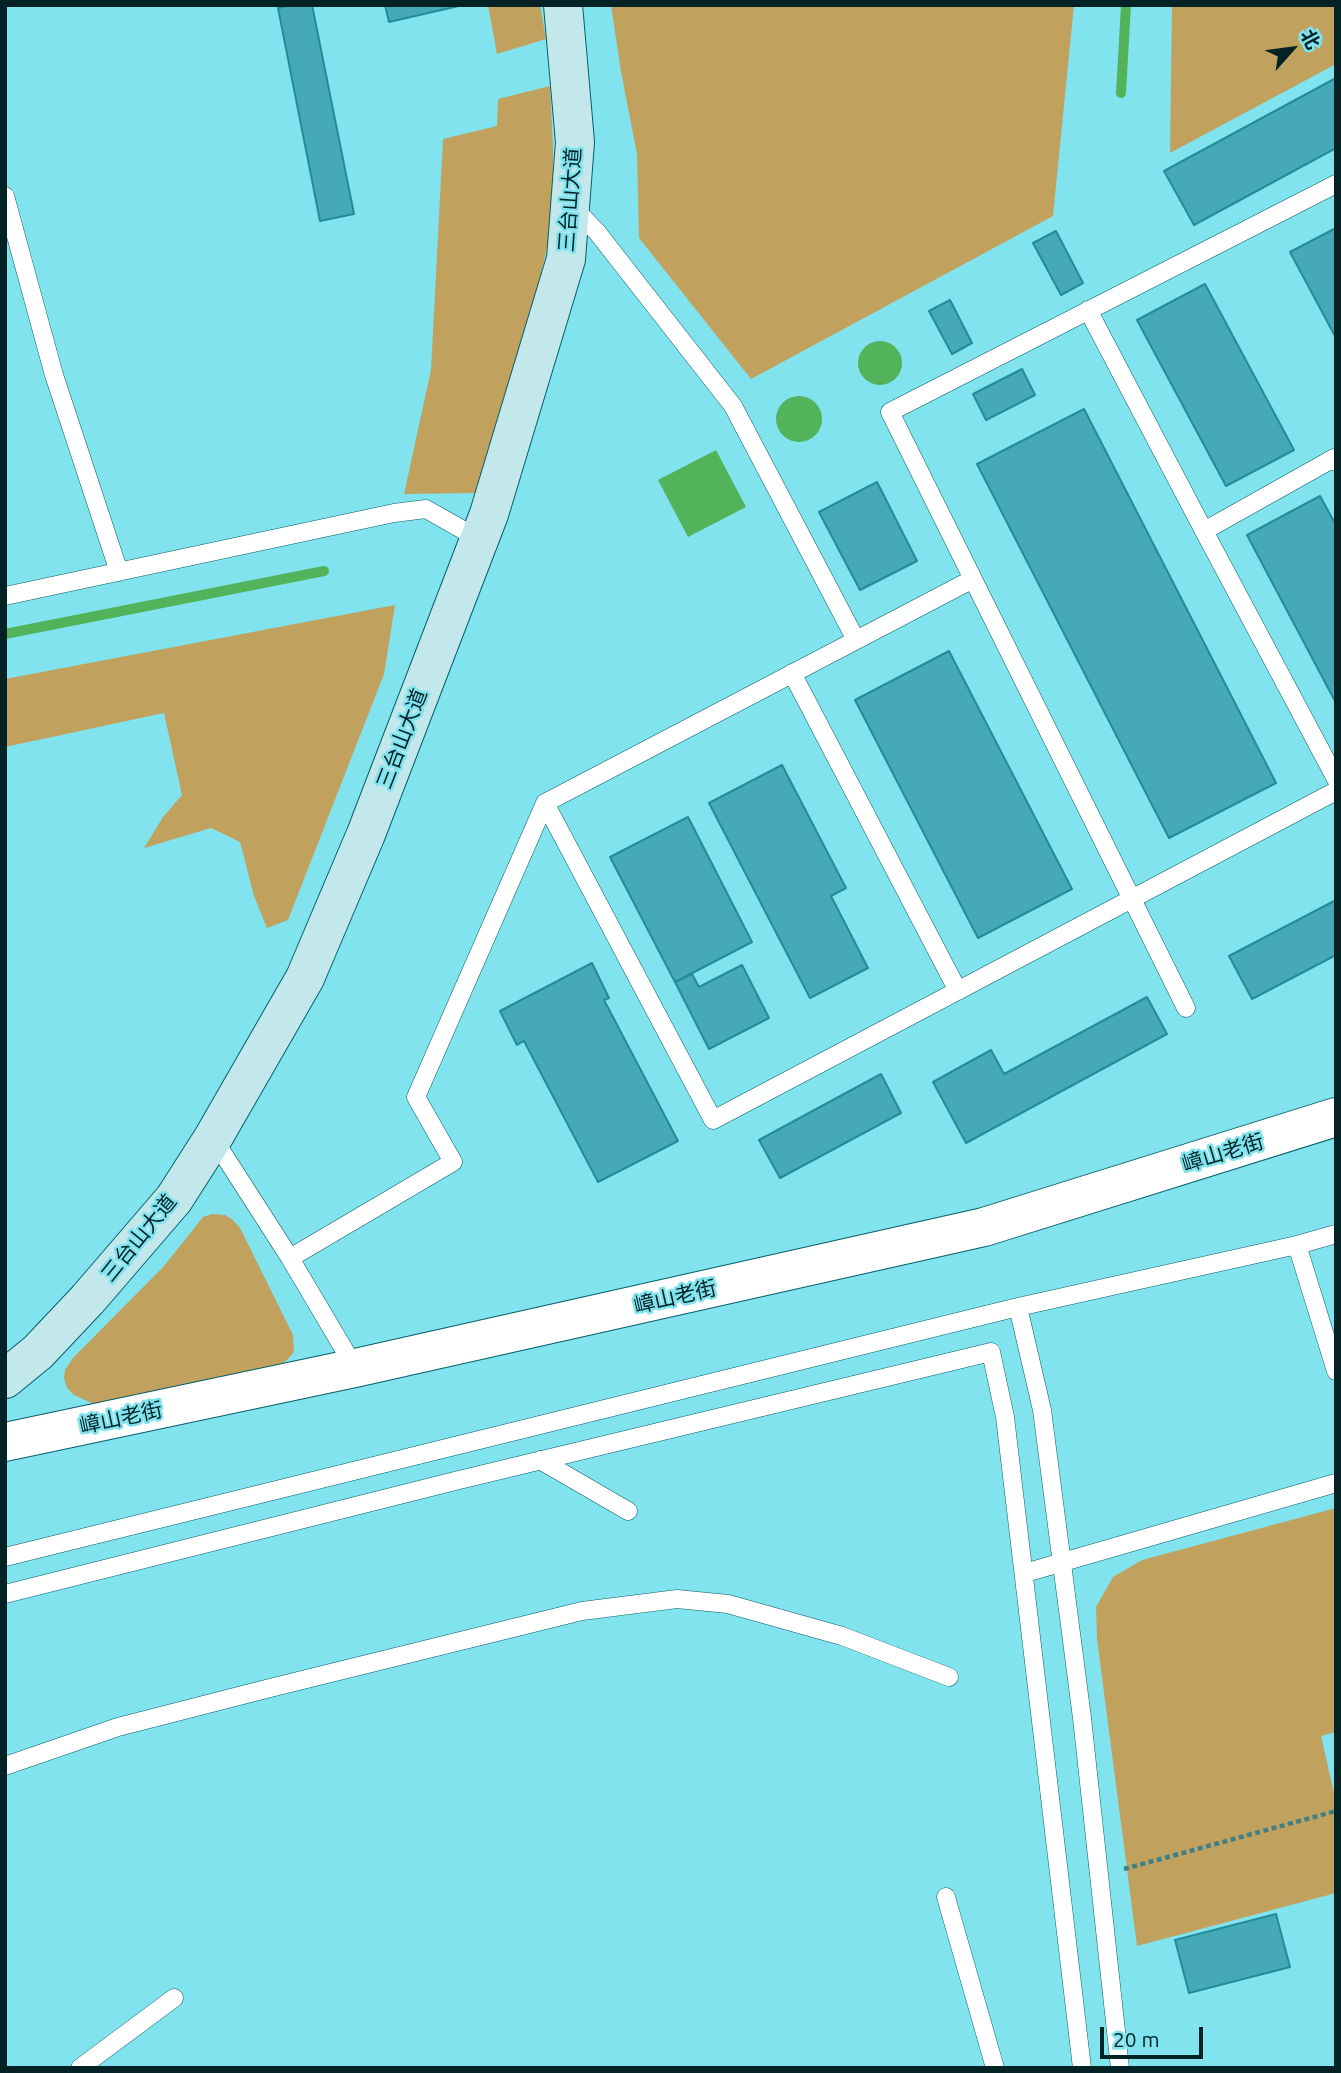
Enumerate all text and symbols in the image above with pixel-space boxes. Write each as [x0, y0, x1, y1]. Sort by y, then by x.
north arrow [1257, 14, 1327, 84]
text: 北 [1296, 26, 1325, 53]
street label: 三台山大道 [554, 147, 586, 253]
street label: 三台山大道 [371, 685, 433, 793]
street label: 嶂山老街 [1179, 1129, 1267, 1177]
street label: 三台山大道 [96, 1189, 182, 1287]
street label: 嶂山老街 [631, 1275, 719, 1319]
street label: 嶂山老街 [77, 1397, 165, 1439]
scale bar [1103, 2014, 1206, 2058]
text: 20 m [1113, 2027, 1160, 2051]

